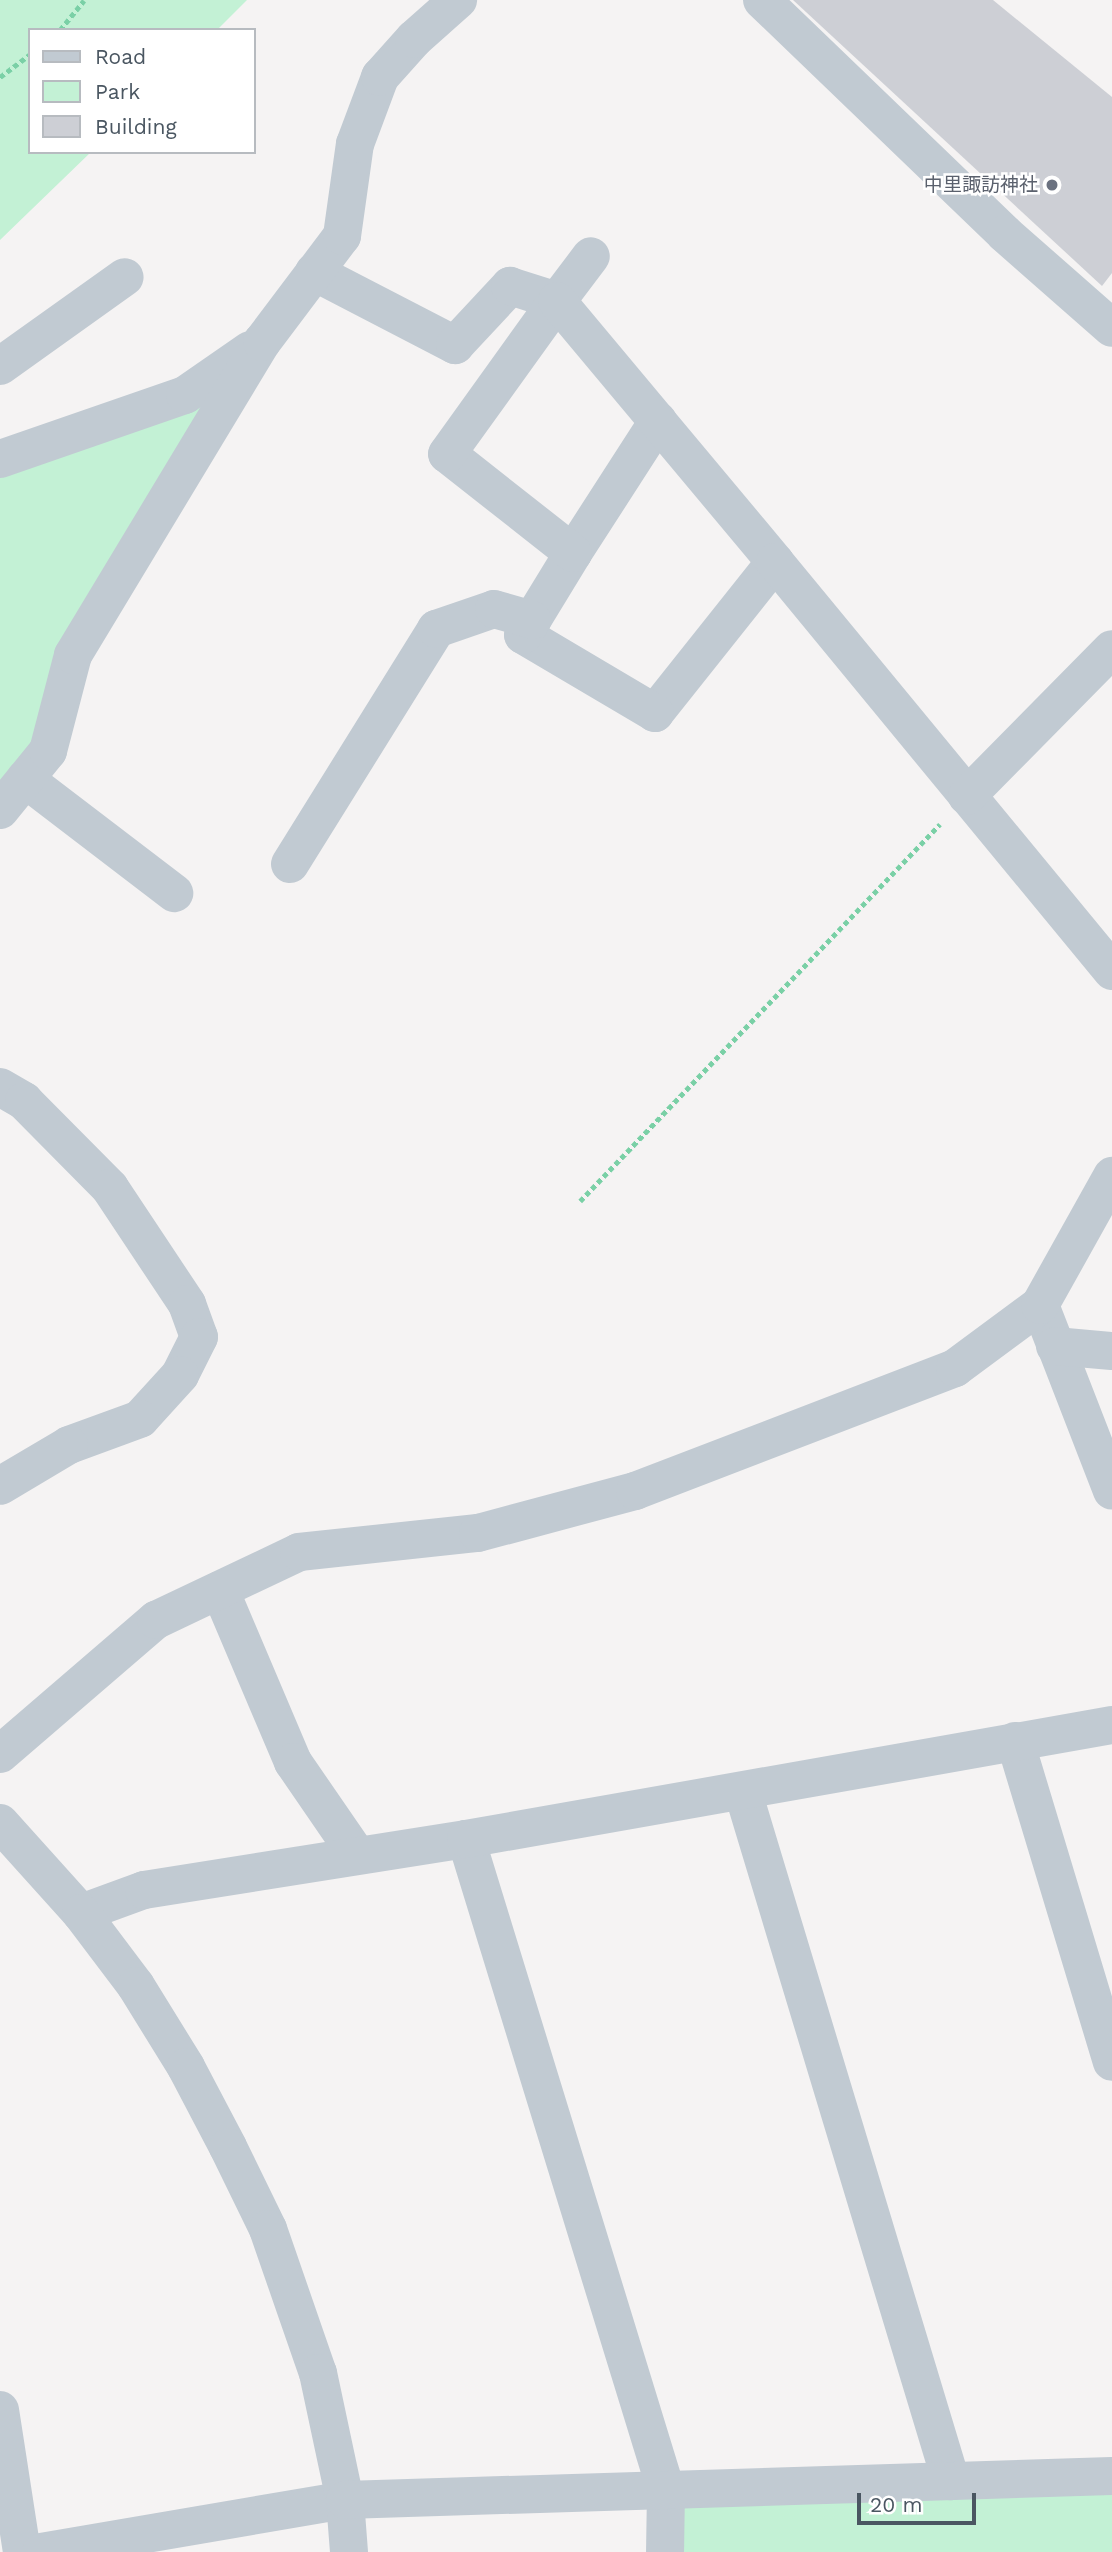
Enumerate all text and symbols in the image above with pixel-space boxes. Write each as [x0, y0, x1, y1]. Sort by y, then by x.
legend [28, 28, 256, 154]
text: Road [95, 44, 146, 69]
text: Park [95, 79, 140, 104]
text: Building [95, 114, 177, 139]
place label: 中里諏訪神社 [924, 174, 1038, 196]
marker: 中里諏訪神社 [1044, 177, 1060, 193]
scale bar [860, 2478, 979, 2522]
text: 20 m [870, 2492, 922, 2517]

